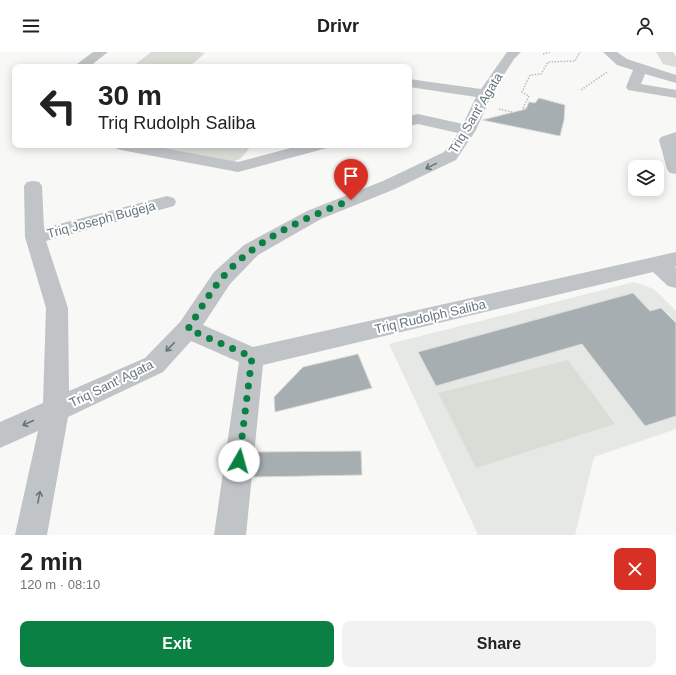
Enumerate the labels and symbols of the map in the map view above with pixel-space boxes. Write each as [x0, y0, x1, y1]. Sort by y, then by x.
street label: Triq Sant' Agata [445, 69, 506, 156]
pin [334, 159, 368, 200]
one-way arrow [425, 163, 437, 170]
street label: Triq Joseph Buġeja [45, 198, 158, 241]
street label: Triq Rudolph Saliba [373, 296, 488, 337]
one-way arrow [165, 342, 175, 352]
street label: Triq Sant' Agata [67, 356, 156, 410]
one-way arrow [22, 420, 34, 427]
position arrow [218, 440, 260, 482]
one-way arrow [35, 491, 43, 504]

